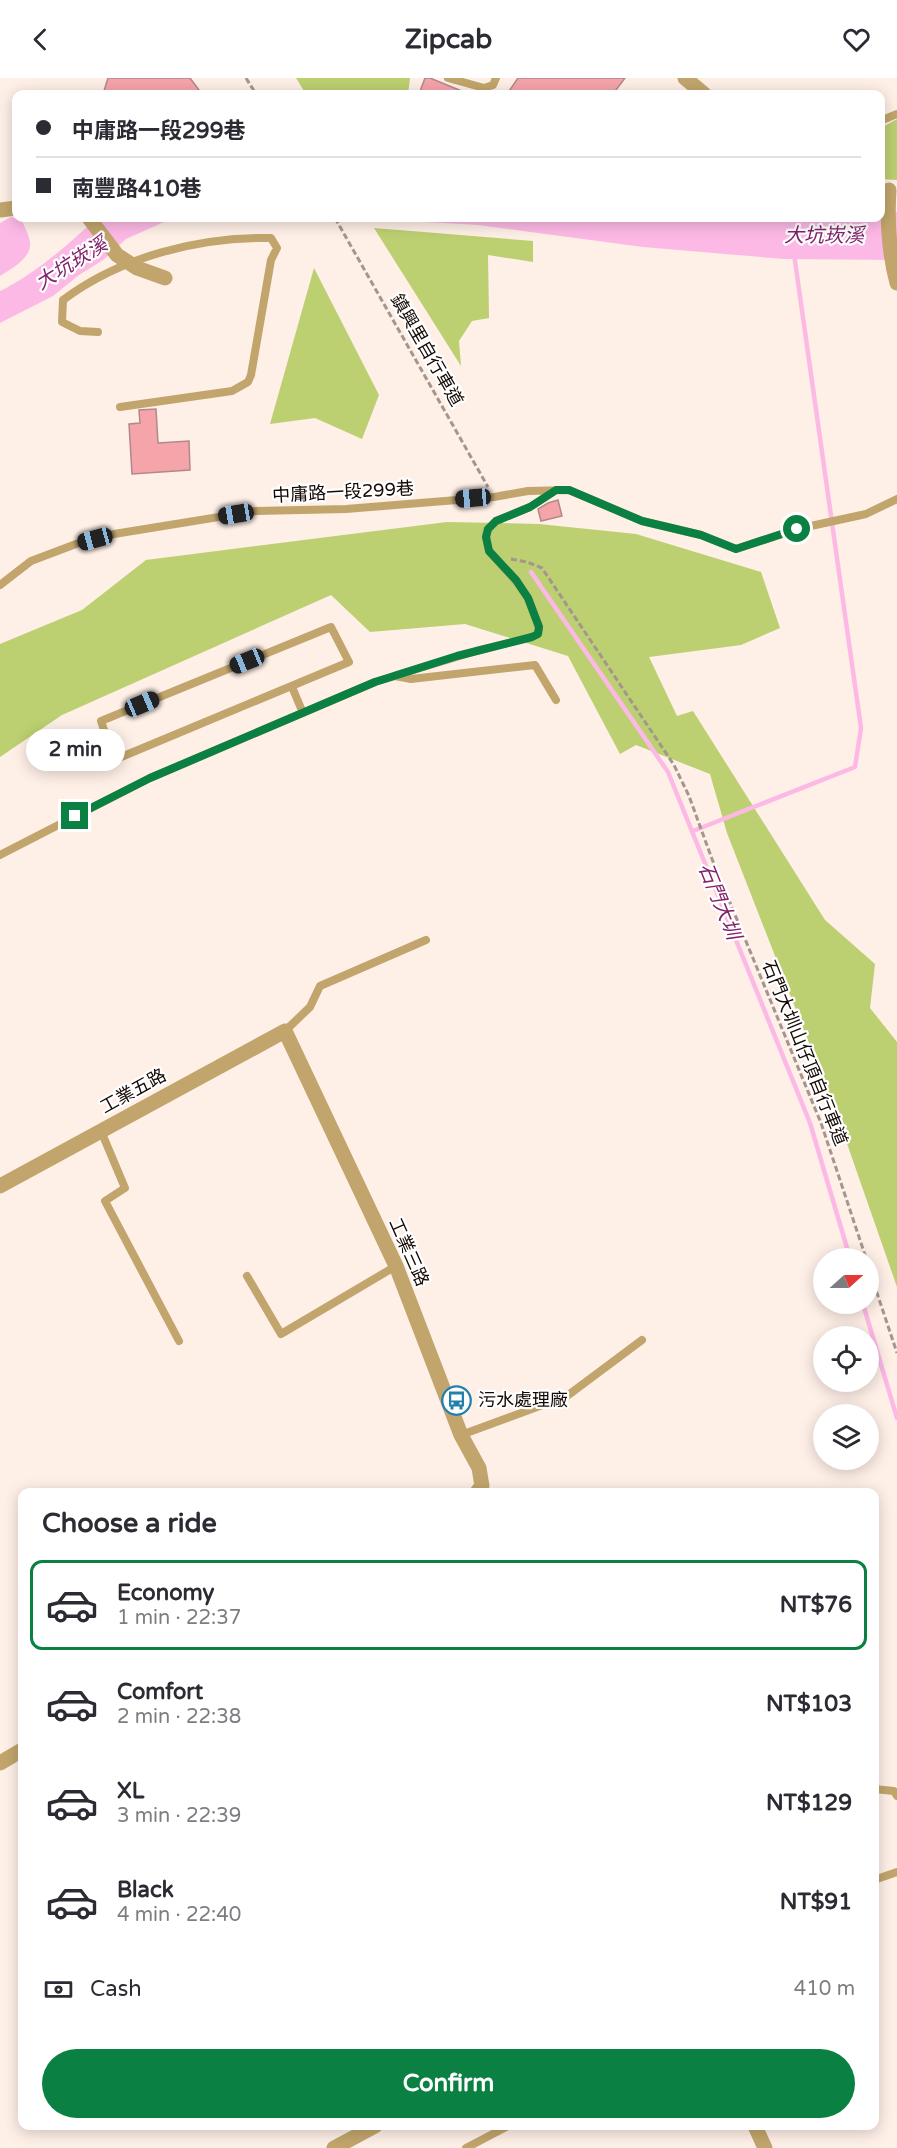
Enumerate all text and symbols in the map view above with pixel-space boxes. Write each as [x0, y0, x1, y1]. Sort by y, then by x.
icon: back [24, 23, 57, 56]
text: Zipcab [405, 23, 492, 56]
icon: heart [840, 23, 873, 56]
text: 中庸路一段299巷 [72, 118, 245, 144]
text: 南豐路410巷 [72, 176, 201, 202]
water label: 大坑崁溪 [784, 224, 867, 248]
water label: 大坑崁溪 [31, 231, 114, 295]
street label: 鎮興里自行車道 [386, 290, 468, 410]
street label: 中庸路一段299巷 [272, 477, 414, 507]
car [454, 487, 492, 509]
car [217, 502, 255, 526]
route start [783, 515, 810, 542]
car [75, 526, 115, 552]
car [227, 646, 267, 676]
car [122, 689, 162, 719]
callout: 2 min [26, 729, 124, 771]
text: 2 min [49, 738, 102, 762]
route end [61, 802, 88, 829]
water label: 石門大圳 [693, 860, 746, 946]
street label: 石門大圳山仔頂自行車道 [758, 957, 852, 1149]
street label: 工業五路 [96, 1064, 170, 1118]
street label: 工業三路 [384, 1215, 434, 1289]
north arrow [813, 1248, 879, 1314]
map controls [813, 1248, 879, 1470]
button: locate [813, 1326, 879, 1392]
bus stop icon: 污水處理廠 [441, 1384, 473, 1416]
place label: 污水處理廠 [478, 1389, 568, 1411]
button: layers [813, 1404, 879, 1470]
text: Choose a ride [42, 1507, 217, 1540]
icon: car [45, 1578, 99, 1632]
text: Economy [117, 1580, 214, 1606]
text: NT$76 [780, 1592, 852, 1618]
text: 1 min · 22:37 [117, 1606, 241, 1630]
icon: car [45, 1677, 99, 1731]
text: Comfort [117, 1679, 203, 1705]
text: NT$103 [766, 1691, 852, 1717]
text: 2 min · 22:38 [117, 1705, 241, 1729]
icon: car [45, 1776, 99, 1830]
text: XL [117, 1778, 144, 1804]
text: NT$129 [766, 1790, 852, 1816]
text: 3 min · 22:39 [117, 1804, 241, 1828]
icon: car [45, 1875, 99, 1929]
text: Black [117, 1877, 174, 1903]
text: NT$91 [780, 1889, 852, 1915]
text: 4 min · 22:40 [117, 1903, 241, 1927]
icon: cash [42, 1973, 75, 2006]
text: Cash [90, 1976, 142, 2002]
text: 410 m [794, 1977, 855, 2001]
button: Confirm [42, 2049, 855, 2118]

